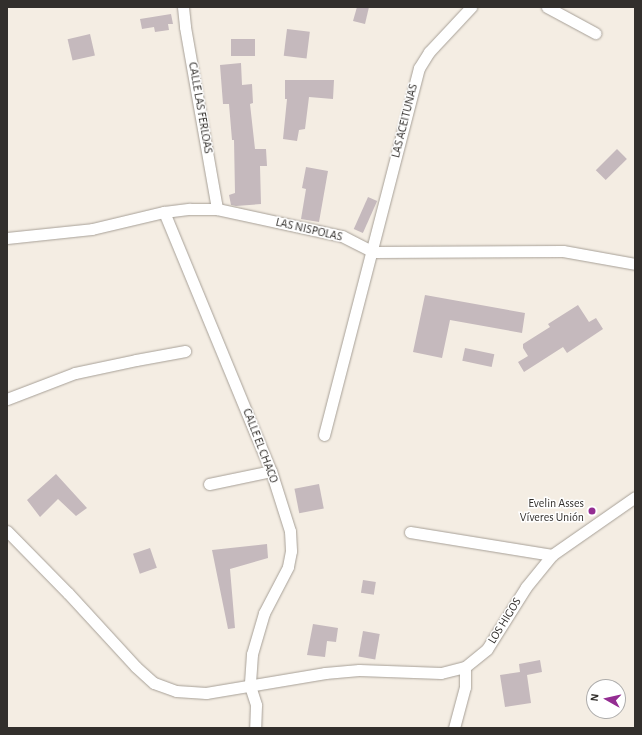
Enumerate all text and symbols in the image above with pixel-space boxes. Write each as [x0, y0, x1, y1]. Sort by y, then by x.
street label: CALLE LAS FERLOAS [185, 61, 215, 155]
street label: LAS ACEITUNAS [389, 83, 421, 159]
street label: LAS NISPOLAS [274, 215, 344, 245]
street label: CALLE EL CHACO [239, 407, 281, 485]
place label: Evelin Asses Víveres Unión [520, 497, 584, 525]
marker: Evelin Asses Víveres Unión [587, 506, 597, 516]
street label: LOS HIGOS [485, 595, 525, 647]
north arrow [586, 679, 626, 719]
text: N [589, 693, 601, 702]

